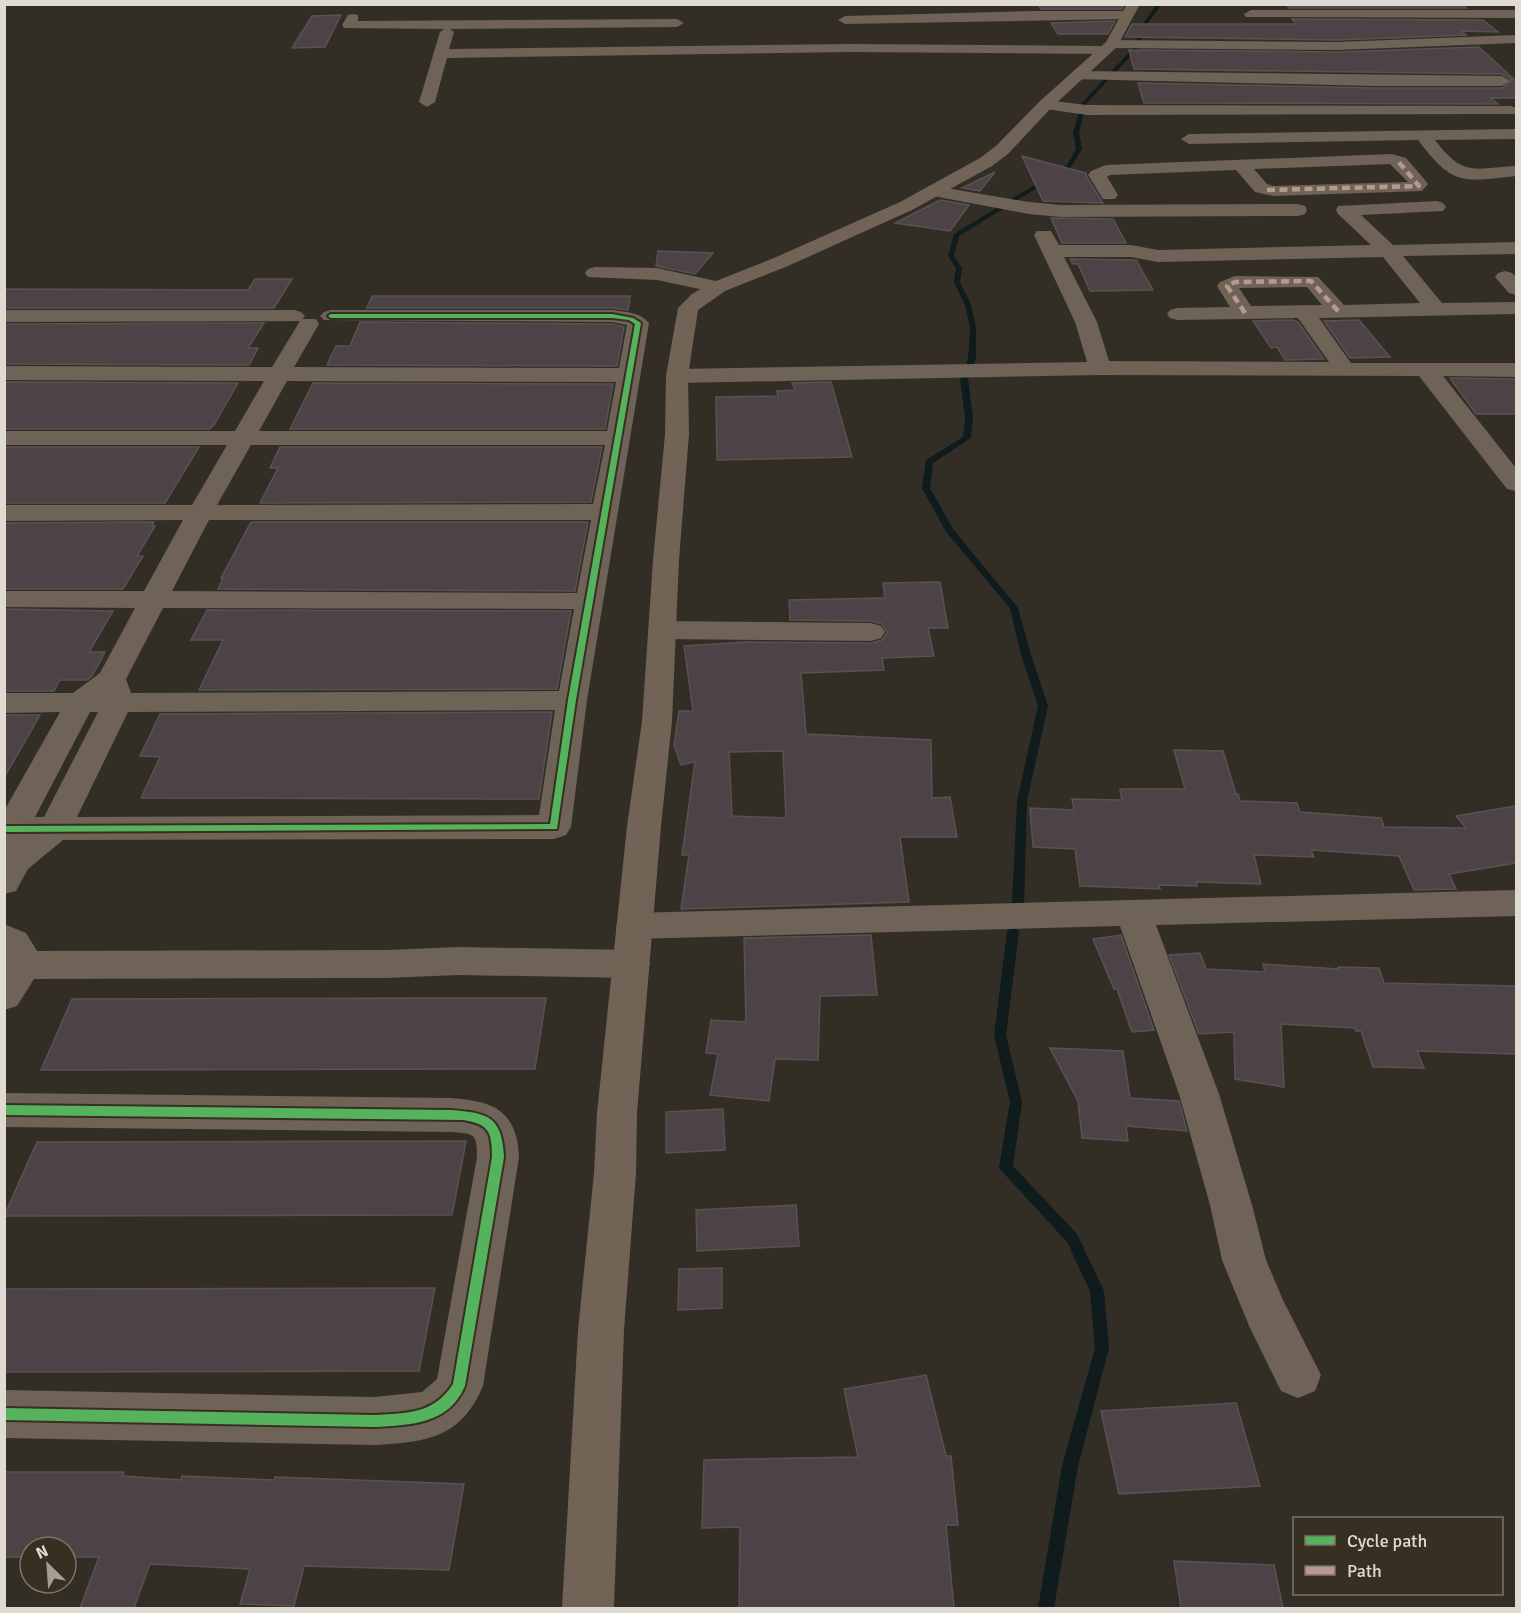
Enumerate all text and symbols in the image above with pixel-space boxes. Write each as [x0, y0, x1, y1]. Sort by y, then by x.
legend [1293, 1517, 1503, 1595]
text: Cycle path [1347, 1530, 1427, 1552]
north arrow [18, 1535, 78, 1595]
text: N [33, 1541, 51, 1564]
text: Path [1347, 1560, 1382, 1582]

